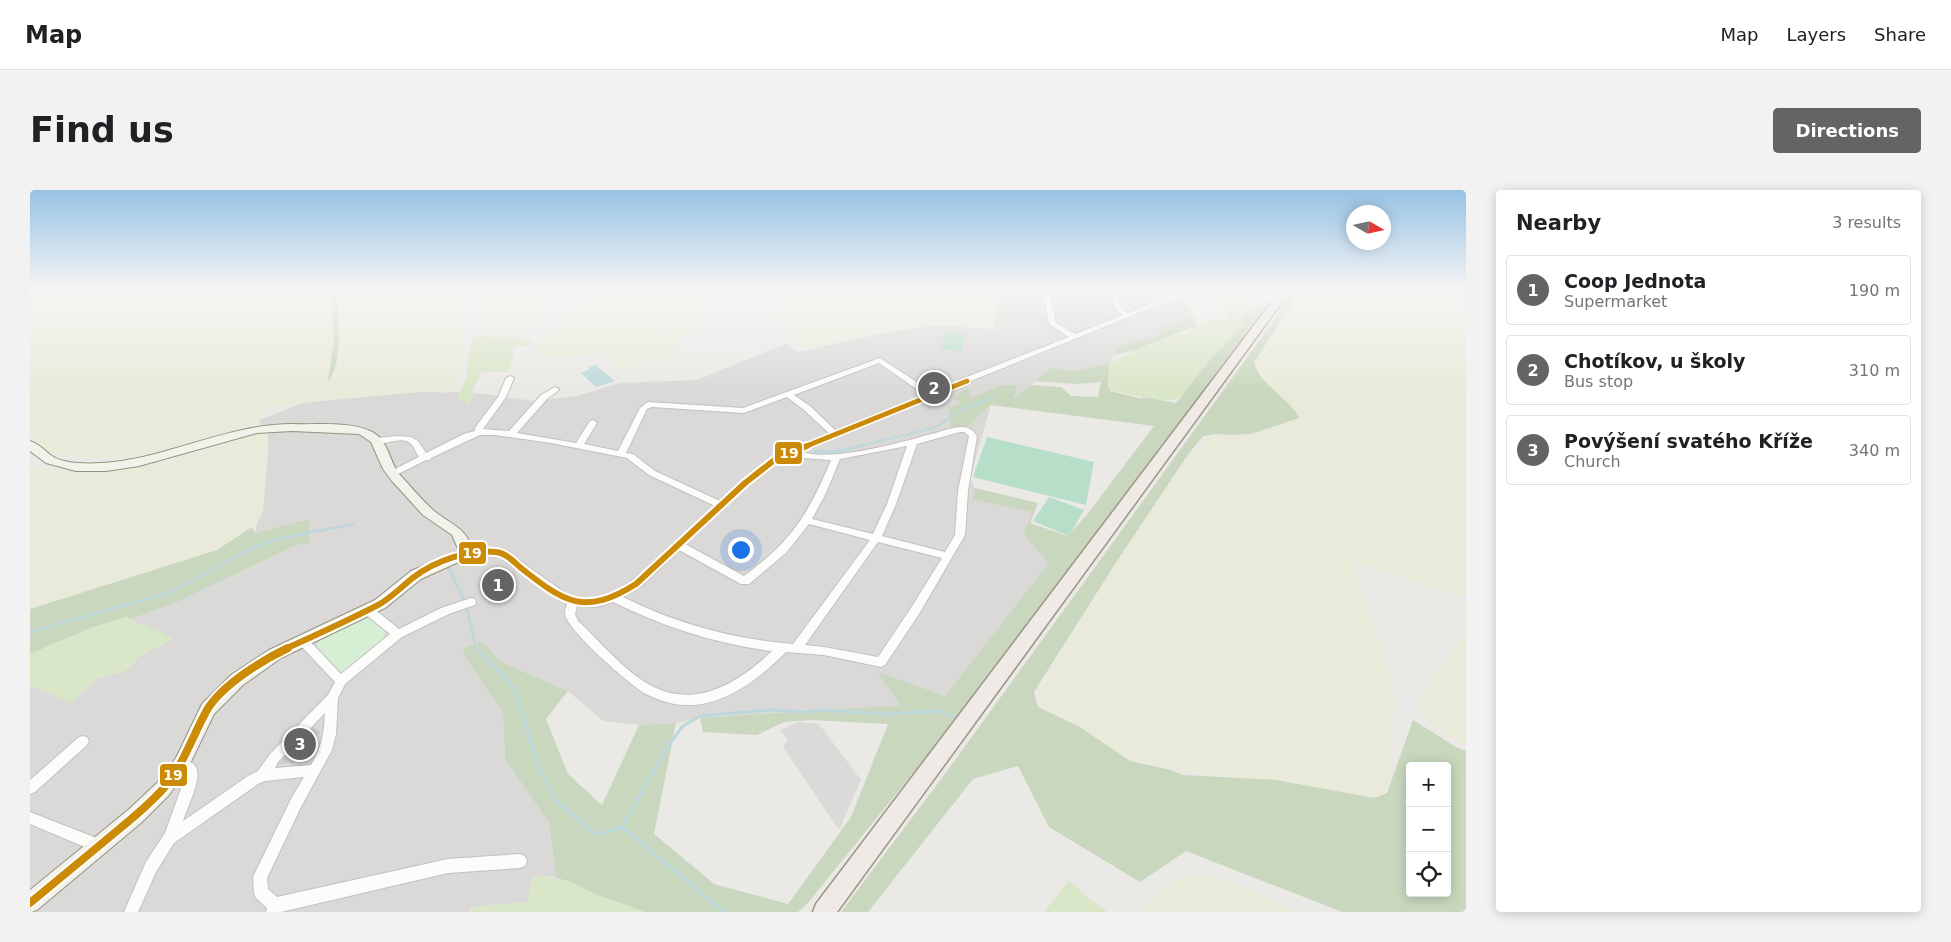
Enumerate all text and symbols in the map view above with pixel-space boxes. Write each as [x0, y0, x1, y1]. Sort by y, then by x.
text: Map [25, 21, 82, 49]
text: Map [1720, 24, 1758, 45]
text: Layers [1786, 24, 1846, 45]
text: Share [1874, 24, 1926, 45]
button: Directions [1773, 108, 1921, 153]
text: Find us [30, 110, 174, 150]
north arrow [1346, 205, 1391, 250]
text: Nearby [1516, 211, 1601, 235]
text: 3 results [1832, 213, 1901, 232]
text: Coop Jednota [1564, 270, 1706, 292]
text: 1 [1527, 281, 1539, 300]
text: 190 m [1849, 281, 1900, 300]
text: Supermarket [1564, 292, 1667, 311]
text: Chotíkov, u školy [1564, 350, 1746, 372]
text: 2 [1527, 361, 1539, 380]
text: 310 m [1849, 361, 1900, 380]
pin: 2 [918, 369, 950, 407]
text: Bus stop [1564, 372, 1633, 391]
text: Povýšení svatého Kříže [1564, 430, 1813, 452]
line badge: 19 [774, 441, 803, 465]
text: 3 [1527, 441, 1539, 460]
text: 340 m [1849, 441, 1900, 460]
text: 19 [779, 445, 799, 461]
text: Church [1564, 452, 1621, 471]
your location [728, 537, 754, 563]
line badge: 19 [458, 541, 487, 565]
text: 19 [462, 545, 482, 561]
pin: 1 [482, 566, 514, 604]
pin: 3 [284, 725, 316, 763]
map controls [1406, 762, 1451, 897]
button: + [1406, 762, 1451, 807]
line badge: 19 [159, 763, 188, 787]
text: 19 [163, 767, 183, 783]
button: − [1406, 807, 1451, 852]
button: locate [1406, 852, 1451, 897]

